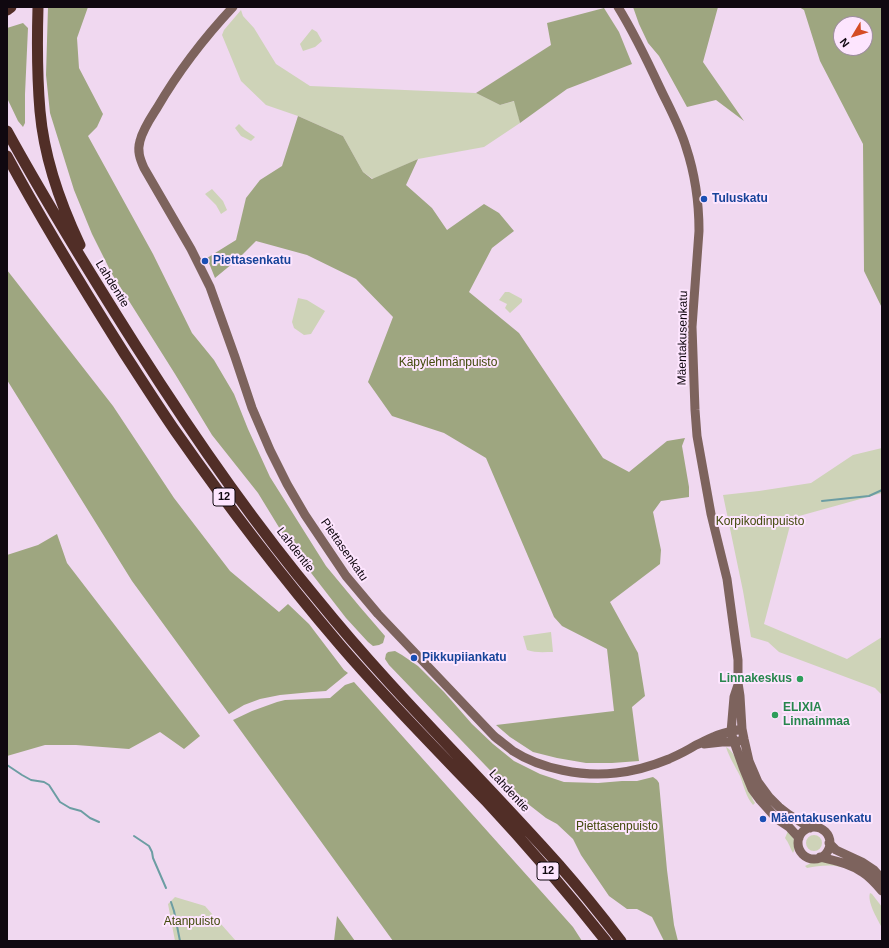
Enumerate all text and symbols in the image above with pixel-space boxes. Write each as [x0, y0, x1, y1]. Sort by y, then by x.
north arrow [833, 16, 873, 56]
text: N [837, 36, 852, 50]
place label: Tuluskatu [712, 192, 768, 206]
marker: Tuluskatu [699, 194, 709, 204]
place label: Piettasenkatu [213, 254, 291, 268]
marker: Piettasenkatu [200, 256, 210, 266]
street label: Lahdentie [92, 258, 132, 310]
street label: Mäentakusenkatu [675, 291, 691, 385]
park label: Käpylehmänpuisto [399, 356, 497, 370]
road number: 12 [213, 488, 235, 506]
park label: Korpikodinpuisto [716, 515, 804, 529]
street label: Piettasenkatu [317, 516, 371, 584]
street label: Lahdentie [273, 525, 317, 575]
place label: Pikkupiiankatu [422, 651, 507, 665]
marker: Pikkupiiankatu [409, 653, 419, 663]
place label: Linnakeskus [719, 672, 792, 686]
marker: Linnakeskus [795, 674, 805, 684]
place label: ELIXIA Linnainmaa [783, 701, 850, 729]
marker: ELIXIA Linnainmaa [770, 710, 780, 720]
street label: Lahdentie [486, 767, 532, 815]
place label: Mäentakusenkatu [771, 812, 872, 826]
marker: Mäentakusenkatu [758, 814, 768, 824]
park label: Piettasenpuisto [576, 820, 658, 834]
road number: 12 [537, 862, 559, 880]
park label: Atanpuisto [164, 915, 220, 929]

